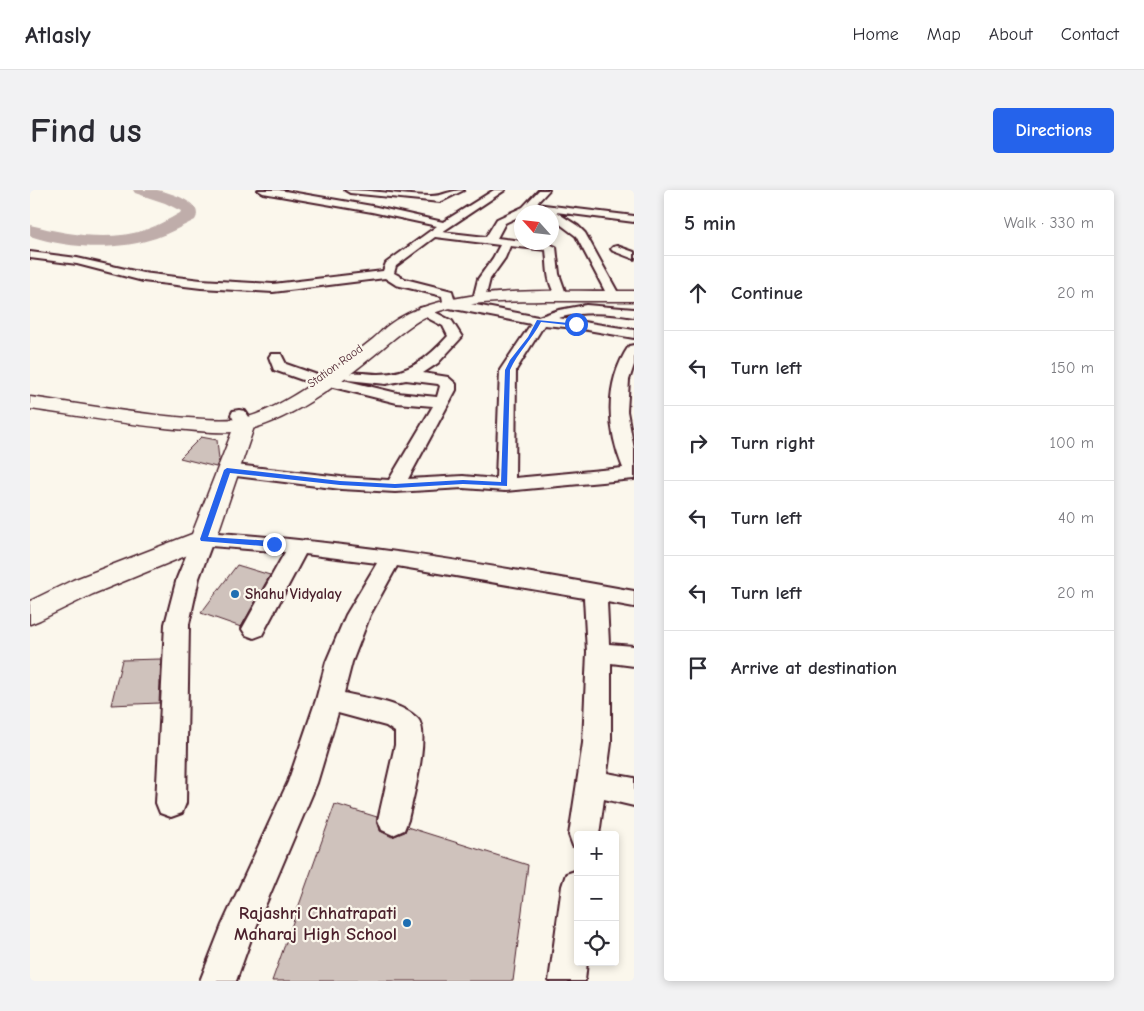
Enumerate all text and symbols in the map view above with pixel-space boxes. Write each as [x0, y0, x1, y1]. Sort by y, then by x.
text: Atlasly [25, 21, 91, 49]
text: Home [852, 24, 899, 45]
text: Map [927, 24, 961, 45]
text: About [989, 24, 1033, 45]
text: Contact [1061, 24, 1119, 45]
button: Directions [993, 108, 1114, 153]
text: Find us [30, 110, 142, 151]
north arrow [514, 205, 559, 250]
text: 5 min [684, 211, 736, 235]
text: Walk · 330 m [1004, 214, 1094, 232]
icon: ahead [684, 279, 712, 307]
text: Continue [731, 282, 803, 304]
text: 20 m [1057, 284, 1094, 302]
route start [565, 313, 588, 336]
street label: Station Raod [305, 341, 365, 391]
icon: left [684, 354, 712, 382]
text: Turn left [731, 357, 802, 379]
text: 150 m [1051, 359, 1094, 377]
icon: right [684, 429, 712, 457]
text: Turn right [731, 432, 815, 454]
text: 100 m [1050, 434, 1094, 452]
icon: left [684, 504, 712, 532]
text: Turn left [731, 507, 802, 529]
text: 40 m [1058, 509, 1094, 527]
route end [263, 533, 286, 556]
icon: left [684, 579, 712, 607]
text: Turn left [731, 582, 802, 604]
text: 20 m [1057, 584, 1094, 602]
place label: Shahu Vidyalay [245, 585, 342, 603]
marker: Shahu Vidyalay [229, 588, 241, 600]
icon: arrive [684, 654, 712, 682]
text: Arrive at destination [731, 657, 897, 679]
map controls [574, 831, 619, 966]
button: + [574, 831, 619, 876]
button: − [574, 876, 619, 921]
place label: Rajashri Chhatrapati Maharaj High School [234, 903, 397, 945]
marker: Rajashri Chhatrapati Maharaj High School [401, 917, 413, 929]
button: locate [574, 921, 619, 966]

